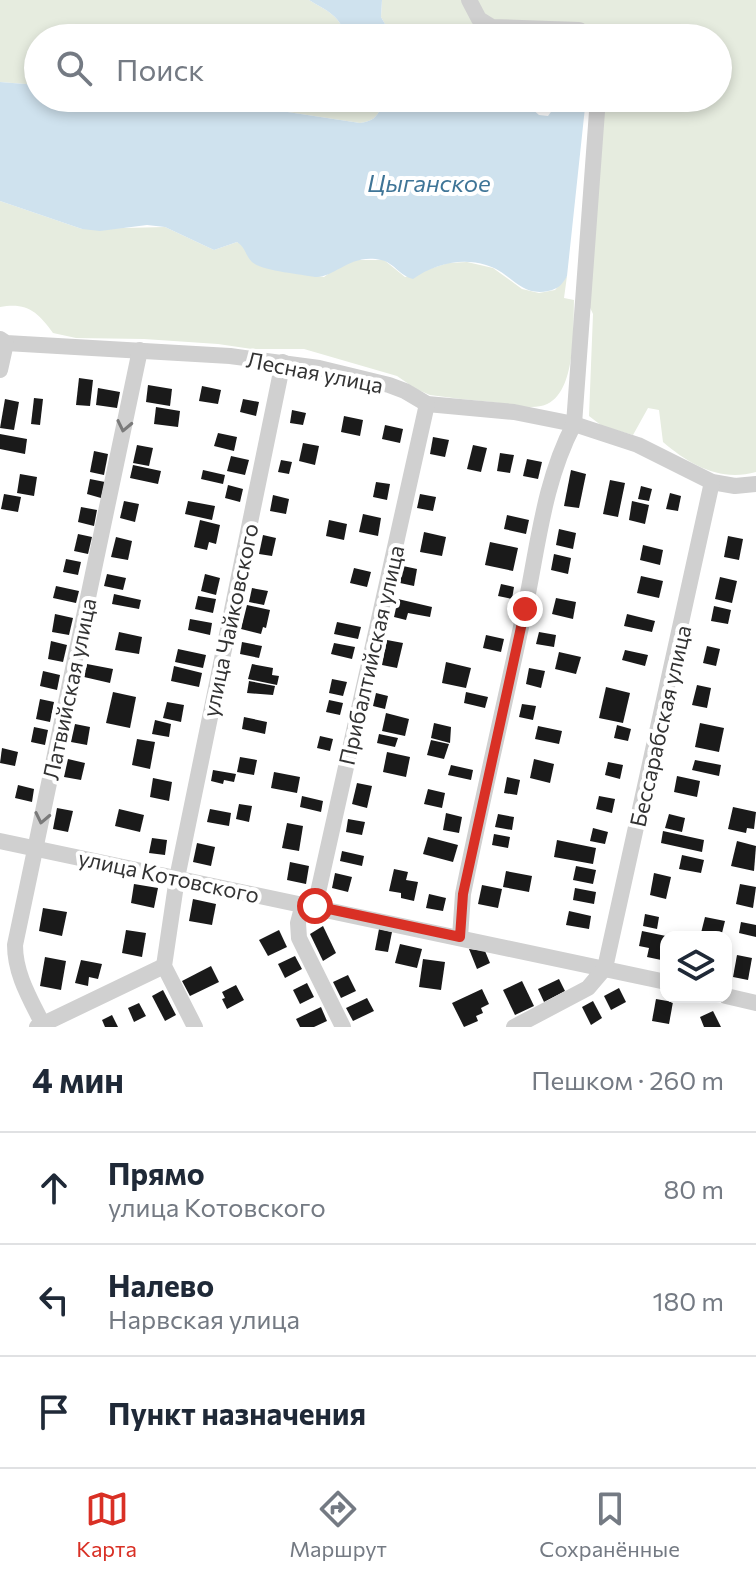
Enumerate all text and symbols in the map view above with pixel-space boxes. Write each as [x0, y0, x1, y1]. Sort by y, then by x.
search box [24, 24, 732, 112]
icon: search [52, 46, 96, 90]
text: Поиск [116, 50, 204, 87]
water label: Цыганское [367, 168, 491, 197]
street label: Лесная улица [244, 345, 386, 399]
one-way arrow [116, 419, 133, 433]
street label: улица Чайковского [196, 521, 264, 719]
street label: Прибалтийская улица [333, 542, 409, 768]
route end [507, 591, 543, 627]
street label: Латвийская улица [37, 596, 101, 782]
street label: Бессарабская улица [624, 623, 696, 829]
one-way arrow [34, 810, 51, 824]
street label: улица Котовского [76, 844, 262, 908]
route start [297, 888, 333, 924]
map controls [660, 931, 732, 1003]
button: layers [660, 931, 732, 1003]
text: 4 мин [32, 1058, 124, 1100]
text: Пешком · 260 m [531, 1064, 724, 1095]
text: Прямо [108, 1154, 205, 1191]
icon: ahead [32, 1166, 76, 1210]
text: 80 m [664, 1173, 724, 1204]
text: улица Котовского [108, 1191, 326, 1222]
text: Налево [108, 1266, 214, 1303]
icon: left [32, 1278, 76, 1322]
text: 180 m [652, 1285, 724, 1316]
text: Нарвская улица [108, 1303, 300, 1334]
icon: arrive [32, 1390, 76, 1434]
text: Пункт назначения [108, 1394, 366, 1431]
tab: Карта [76, 1487, 137, 1562]
tab: Маршрут [289, 1487, 387, 1562]
tab: Сохранённые [539, 1487, 680, 1562]

